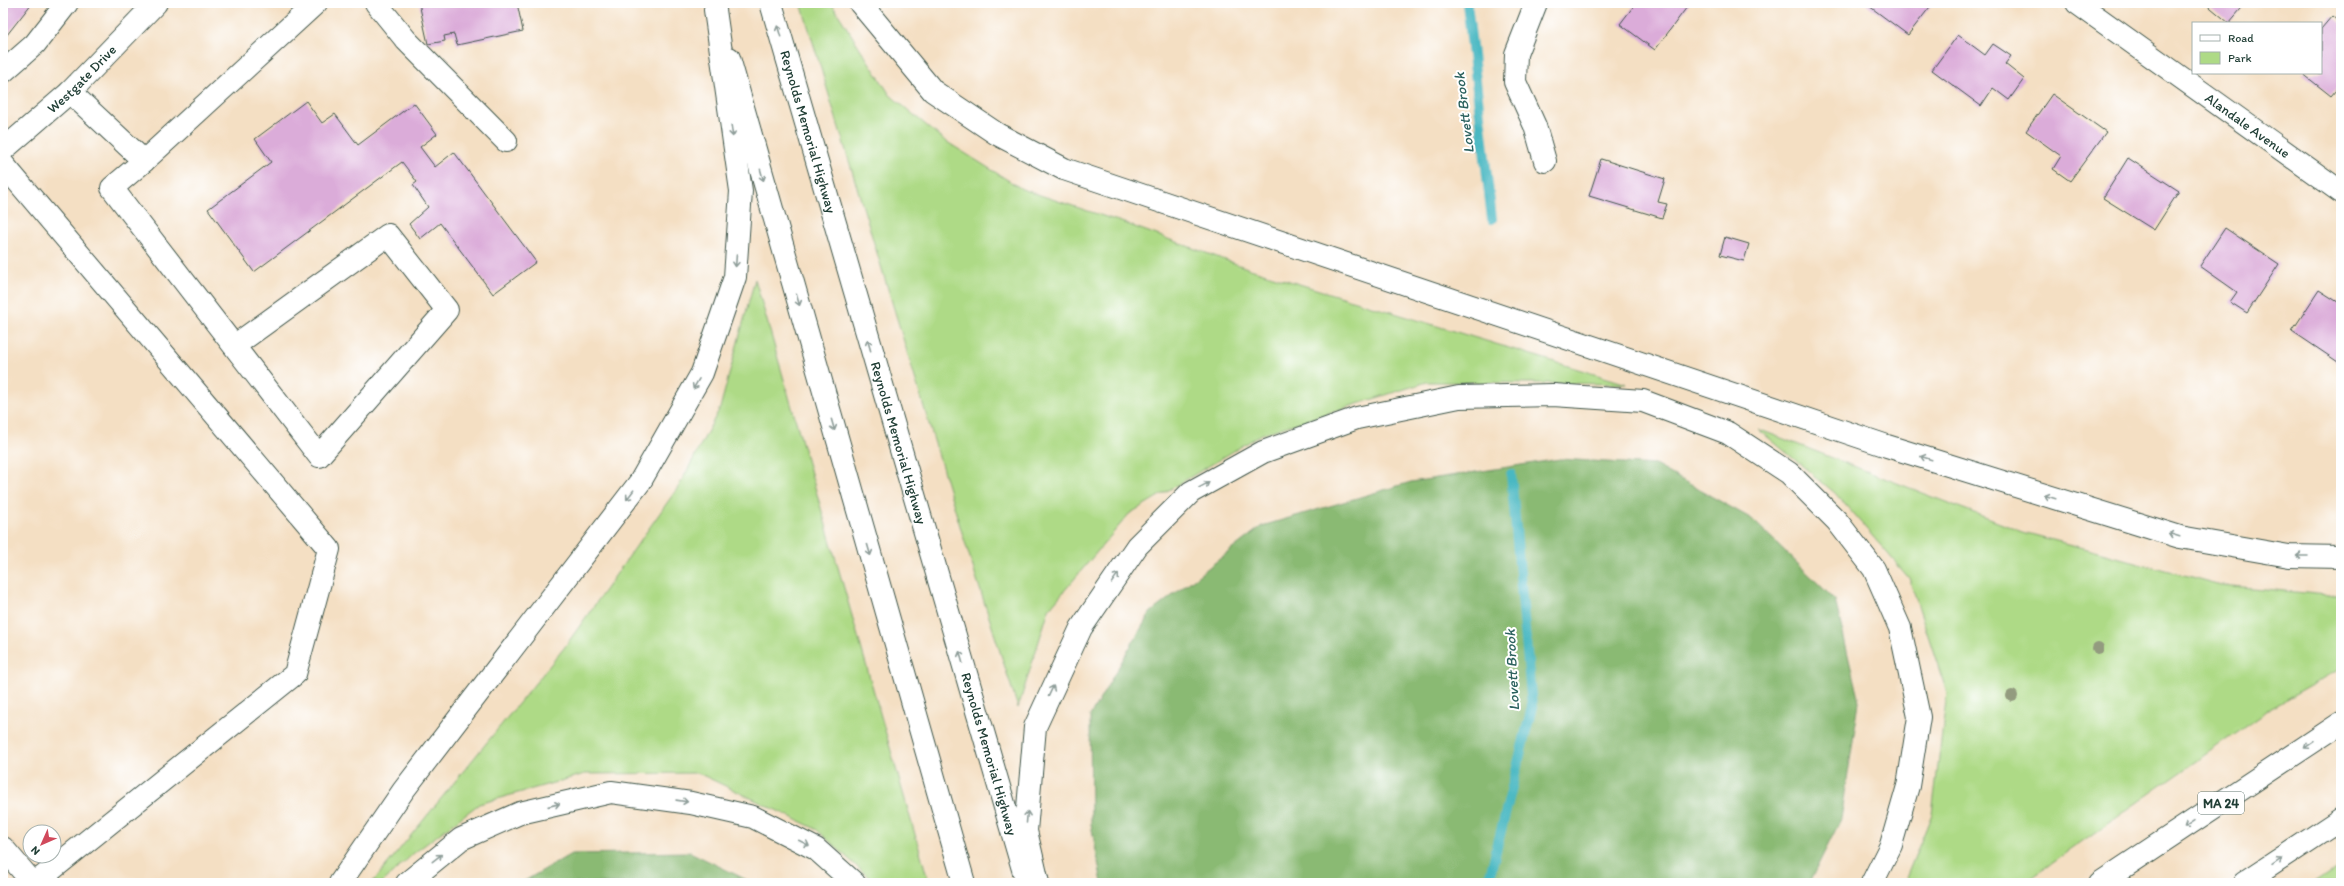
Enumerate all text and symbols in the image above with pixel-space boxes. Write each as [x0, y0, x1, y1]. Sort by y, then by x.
legend [2192, 22, 2322, 74]
one-way arrow [775, 25, 782, 38]
text: Road [2228, 31, 2254, 45]
street label: Westgate Drive [44, 41, 120, 117]
street label: Reynolds Memorial Highway [776, 48, 840, 216]
text: Park [2228, 51, 2252, 65]
water label: Lovett Brook [1450, 70, 1478, 155]
street label: Alandale Avenue [2202, 89, 2294, 162]
one-way arrow [728, 124, 736, 137]
one-way arrow [759, 168, 766, 181]
one-way arrow [732, 254, 739, 267]
one-way arrow [795, 293, 802, 306]
one-way arrow [865, 338, 872, 351]
street label: Reynolds Memorial Highway [867, 360, 930, 527]
one-way arrow [692, 377, 699, 389]
one-way arrow [830, 418, 837, 431]
one-way arrow [1920, 454, 1933, 461]
one-way arrow [1198, 481, 1210, 489]
one-way arrow [626, 490, 634, 501]
one-way arrow [2044, 492, 2056, 500]
one-way arrow [2168, 531, 2181, 538]
one-way arrow [866, 543, 873, 556]
one-way arrow [2296, 553, 2309, 560]
one-way arrow [1111, 573, 1119, 584]
water label: Lovett Brook [1501, 628, 1523, 711]
one-way arrow [957, 651, 964, 664]
street label: Reynolds Memorial Highway [957, 671, 1021, 838]
one-way arrow [1048, 686, 1055, 698]
one-way arrow [2303, 740, 2314, 749]
road number: MA 24 [2198, 792, 2244, 814]
one-way arrow [675, 797, 688, 805]
one-way arrow [547, 801, 560, 809]
one-way arrow [1023, 811, 1031, 824]
one-way arrow [2183, 820, 2194, 828]
north arrow [22, 824, 62, 864]
one-way arrow [797, 839, 809, 847]
text: N [28, 843, 43, 858]
one-way arrow [431, 854, 442, 863]
one-way arrow [2271, 857, 2282, 866]

